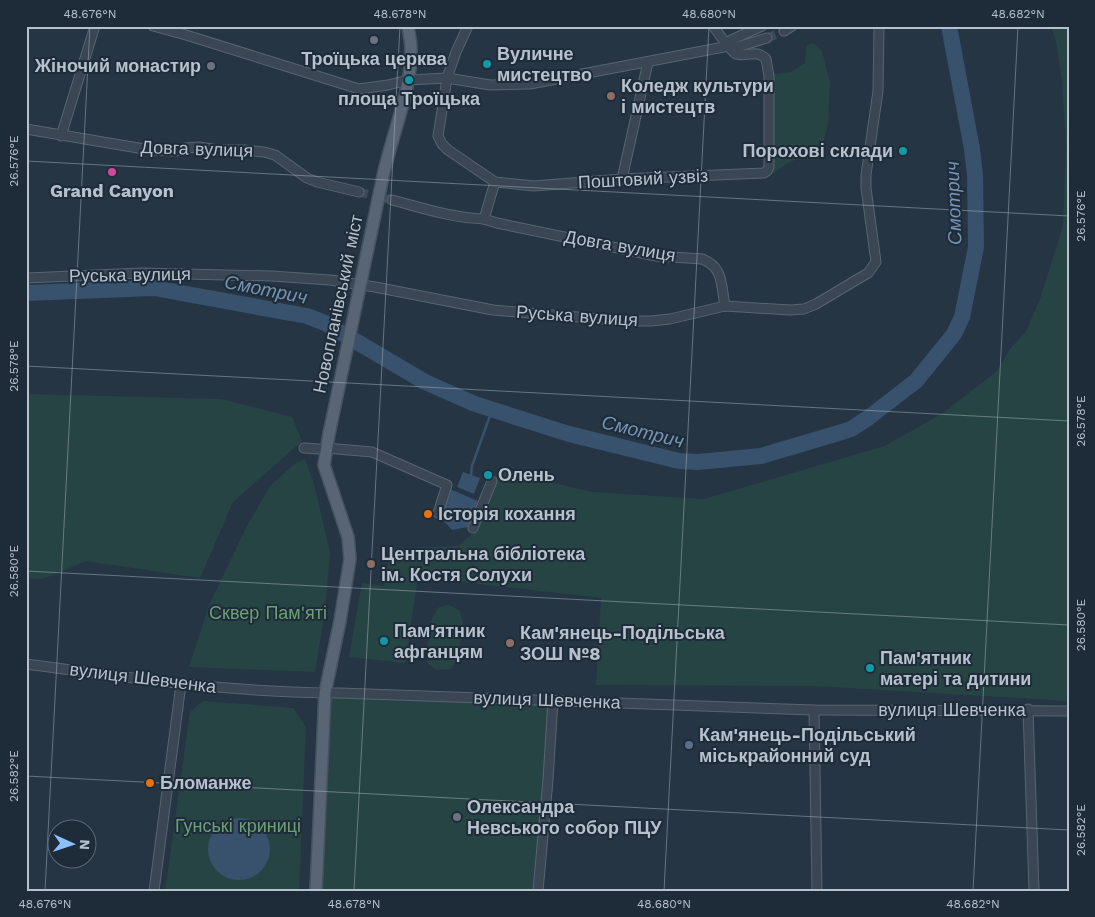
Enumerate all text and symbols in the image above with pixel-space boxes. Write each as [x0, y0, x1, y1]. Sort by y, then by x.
text: 48.676°N [63, 7, 117, 21]
text: 48.678°N [373, 7, 427, 21]
text: 48.680°N [682, 7, 736, 21]
text: 48.682°N [991, 7, 1045, 21]
marker: Троїцька церква [368, 34, 380, 46]
place label: Вуличне мистецтво [497, 43, 592, 85]
place label: Троїцька церква [301, 48, 448, 69]
place label: Жіночий монастир [34, 55, 201, 76]
marker: Вуличне мистецтво [481, 58, 493, 70]
marker: Жіночий монастир [205, 60, 217, 72]
marker: площа Троїцька [403, 74, 415, 86]
place label: Коледж культури і мистецтв [621, 75, 774, 117]
place label: площа Троїцька [338, 88, 481, 109]
marker: Коледж культури і мистецтв [605, 90, 617, 102]
text: 26.576°E [7, 135, 21, 187]
street label: Довга вулиця [140, 136, 254, 161]
place label: Порохові склади [743, 140, 893, 161]
marker: Порохові склади [897, 145, 909, 157]
water label: Смотрич [941, 160, 966, 245]
street label: Поштовий узвіз [577, 165, 709, 192]
marker: Grand Canyon [106, 166, 118, 178]
place label: Grand Canyon [50, 180, 174, 201]
text: 26.576°E [1074, 190, 1088, 242]
street label: Новопланівський міст [308, 213, 367, 395]
street label: Довга вулиця [563, 225, 677, 266]
street label: Руська вулиця [69, 263, 191, 286]
water label: Смотрич [223, 270, 309, 309]
street label: Руська вулиця [515, 301, 639, 330]
text: 26.578°E [7, 340, 21, 392]
text: 26.578°E [1074, 395, 1088, 447]
water label: Смотрич [599, 410, 687, 453]
place label: Олень [498, 464, 555, 485]
marker: Олень [482, 469, 494, 481]
place label: Історія кохання [438, 503, 576, 524]
marker: Історія кохання [422, 508, 434, 520]
place label: Центральна бібліотека ім. Костя Солухи [381, 543, 586, 585]
text: 26.580°E [7, 544, 21, 597]
marker: Центральна бібліотека ім. Костя Солухи [365, 558, 377, 570]
text: 26.580°E [1074, 598, 1088, 651]
park label: Сквер Пам'яті [209, 602, 327, 623]
place label: Пам'ятник афганцям [394, 620, 486, 662]
place label: Кам'янець-Подільська ЗОШ №8 [520, 622, 726, 664]
marker: Пам'ятник афганцям [378, 635, 390, 647]
marker: Кам'янець-Подільська ЗОШ №8 [504, 637, 516, 649]
place label: Пам'ятник матері та дитини [880, 647, 1031, 689]
street label: вулиця Шевченка [69, 658, 218, 697]
marker: Пам'ятник матері та дитини [864, 662, 876, 674]
street label: вулиця Шевченка [473, 686, 622, 713]
street label: вулиця Шевченка [878, 699, 1027, 720]
place label: Кам'янець-Подільський міськрайонний суд [699, 724, 916, 766]
marker: Кам'янець-Подільський міськрайонний суд [683, 739, 695, 751]
text: 26.582°E [7, 750, 21, 802]
place label: Бломанже [160, 772, 251, 793]
marker: Бломанже [144, 777, 156, 789]
place label: Олександра Невського собор ПЦУ [467, 796, 662, 838]
text: 26.582°E [1074, 804, 1088, 856]
marker: Олександра Невського собор ПЦУ [451, 811, 463, 823]
park label: Гунські криниці [175, 815, 301, 836]
north arrow [48, 820, 98, 870]
text: N [77, 839, 93, 850]
text: 48.676°N [18, 897, 72, 911]
text: 48.678°N [327, 897, 381, 911]
text: 48.680°N [637, 897, 691, 911]
text: 48.682°N [946, 897, 1000, 911]

